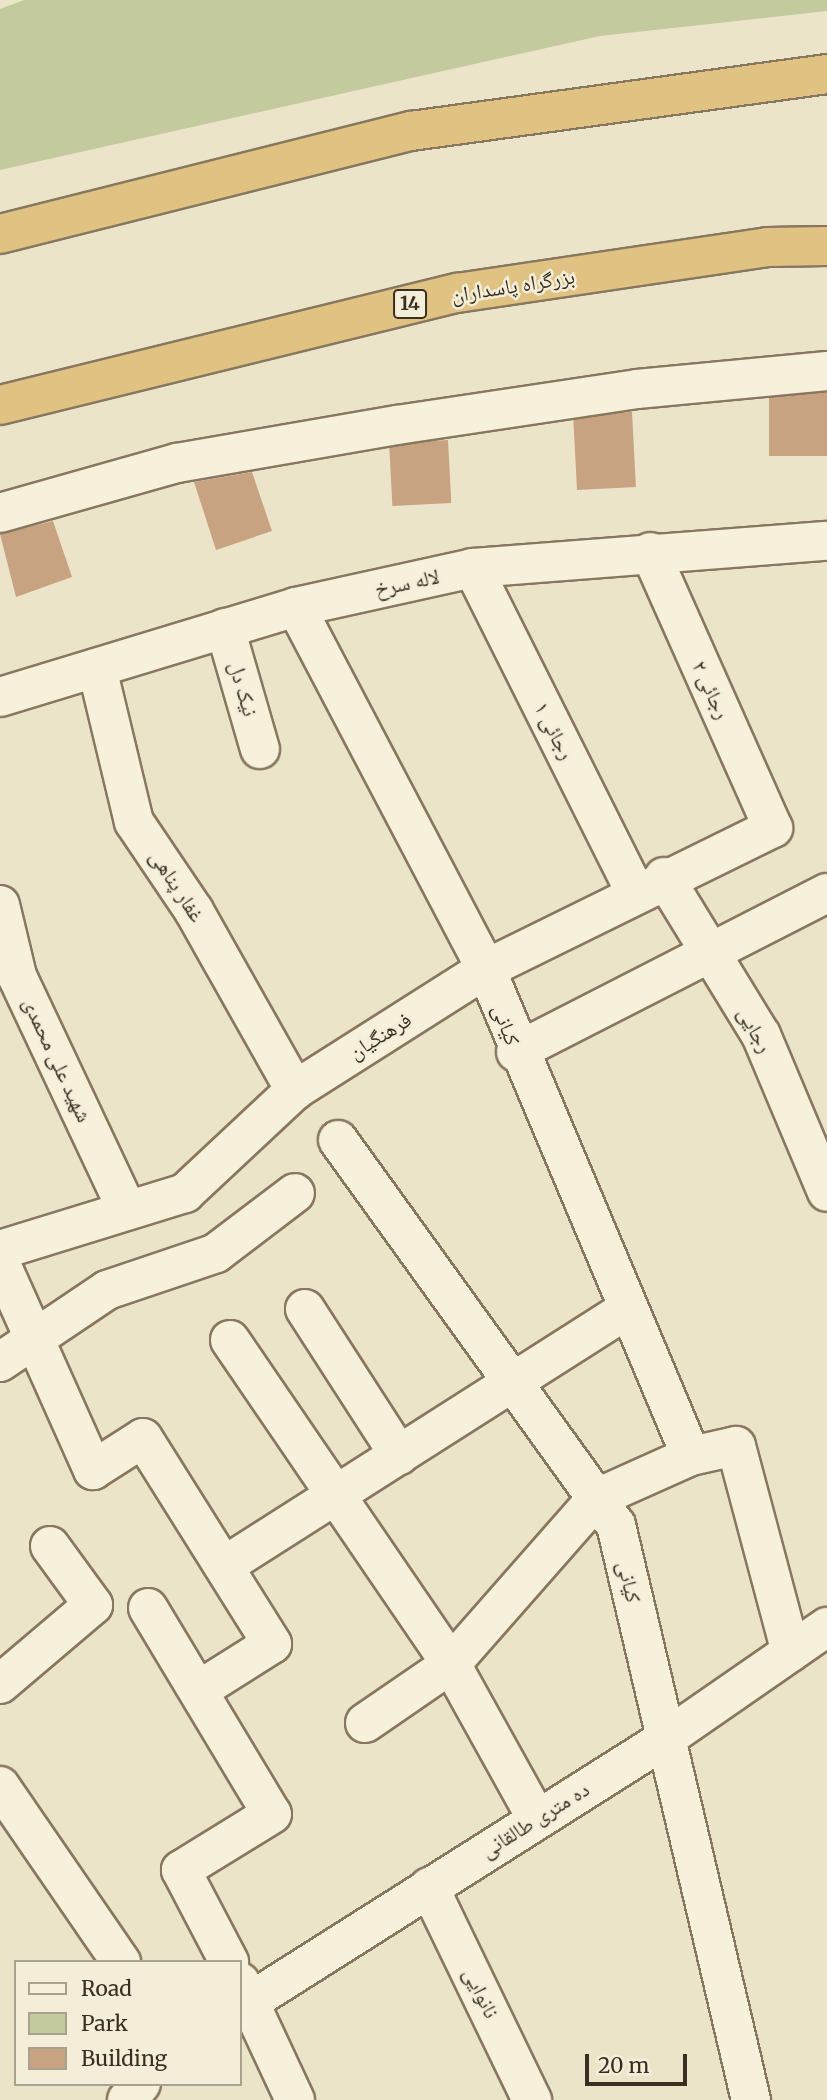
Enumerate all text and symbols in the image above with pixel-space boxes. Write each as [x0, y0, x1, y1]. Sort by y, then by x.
street label: بزرگراه پاسداران [449, 264, 577, 308]
road number: 14 [392, 288, 428, 320]
street label: لاله سرخ [372, 564, 442, 602]
street label: رجائی ۲ [687, 657, 735, 723]
street label: نیک دل [223, 659, 263, 719]
street label: رجائی ۱ [529, 698, 579, 764]
street label: غفار پناهی [144, 845, 210, 927]
street label: شهید علی محمدی [17, 994, 97, 1126]
street label: کیانی [487, 1001, 525, 1049]
street label: رجایی [733, 1003, 777, 1057]
street label: فرهنگیان [344, 1007, 416, 1065]
street label: کیانی [612, 1559, 646, 1605]
street label: ده متری طالقانی [476, 1777, 594, 1863]
legend [14, 1960, 242, 2086]
street label: نانوایی [458, 1964, 504, 2022]
text: Road [81, 1975, 132, 2002]
text: Park [81, 2010, 128, 2037]
scale bar [589, 2040, 690, 2084]
text: Building [81, 2045, 167, 2072]
text: 20 m [598, 2052, 649, 2079]

